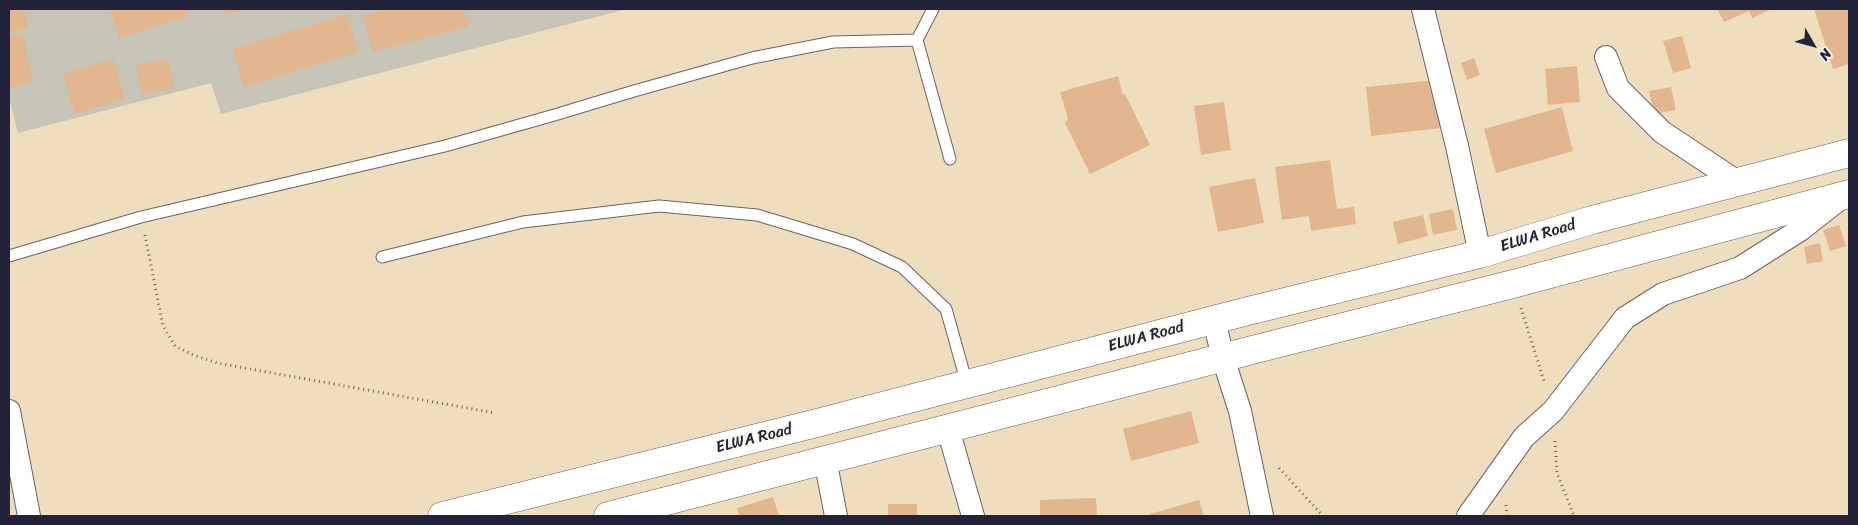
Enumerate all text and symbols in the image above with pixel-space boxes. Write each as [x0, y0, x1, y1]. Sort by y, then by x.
north arrow [1788, 20, 1838, 70]
text: N [1812, 43, 1838, 66]
street label: ELWA Road [1498, 215, 1578, 257]
street label: ELWA Road [1106, 318, 1186, 356]
street label: ELWA Road [714, 420, 794, 458]

